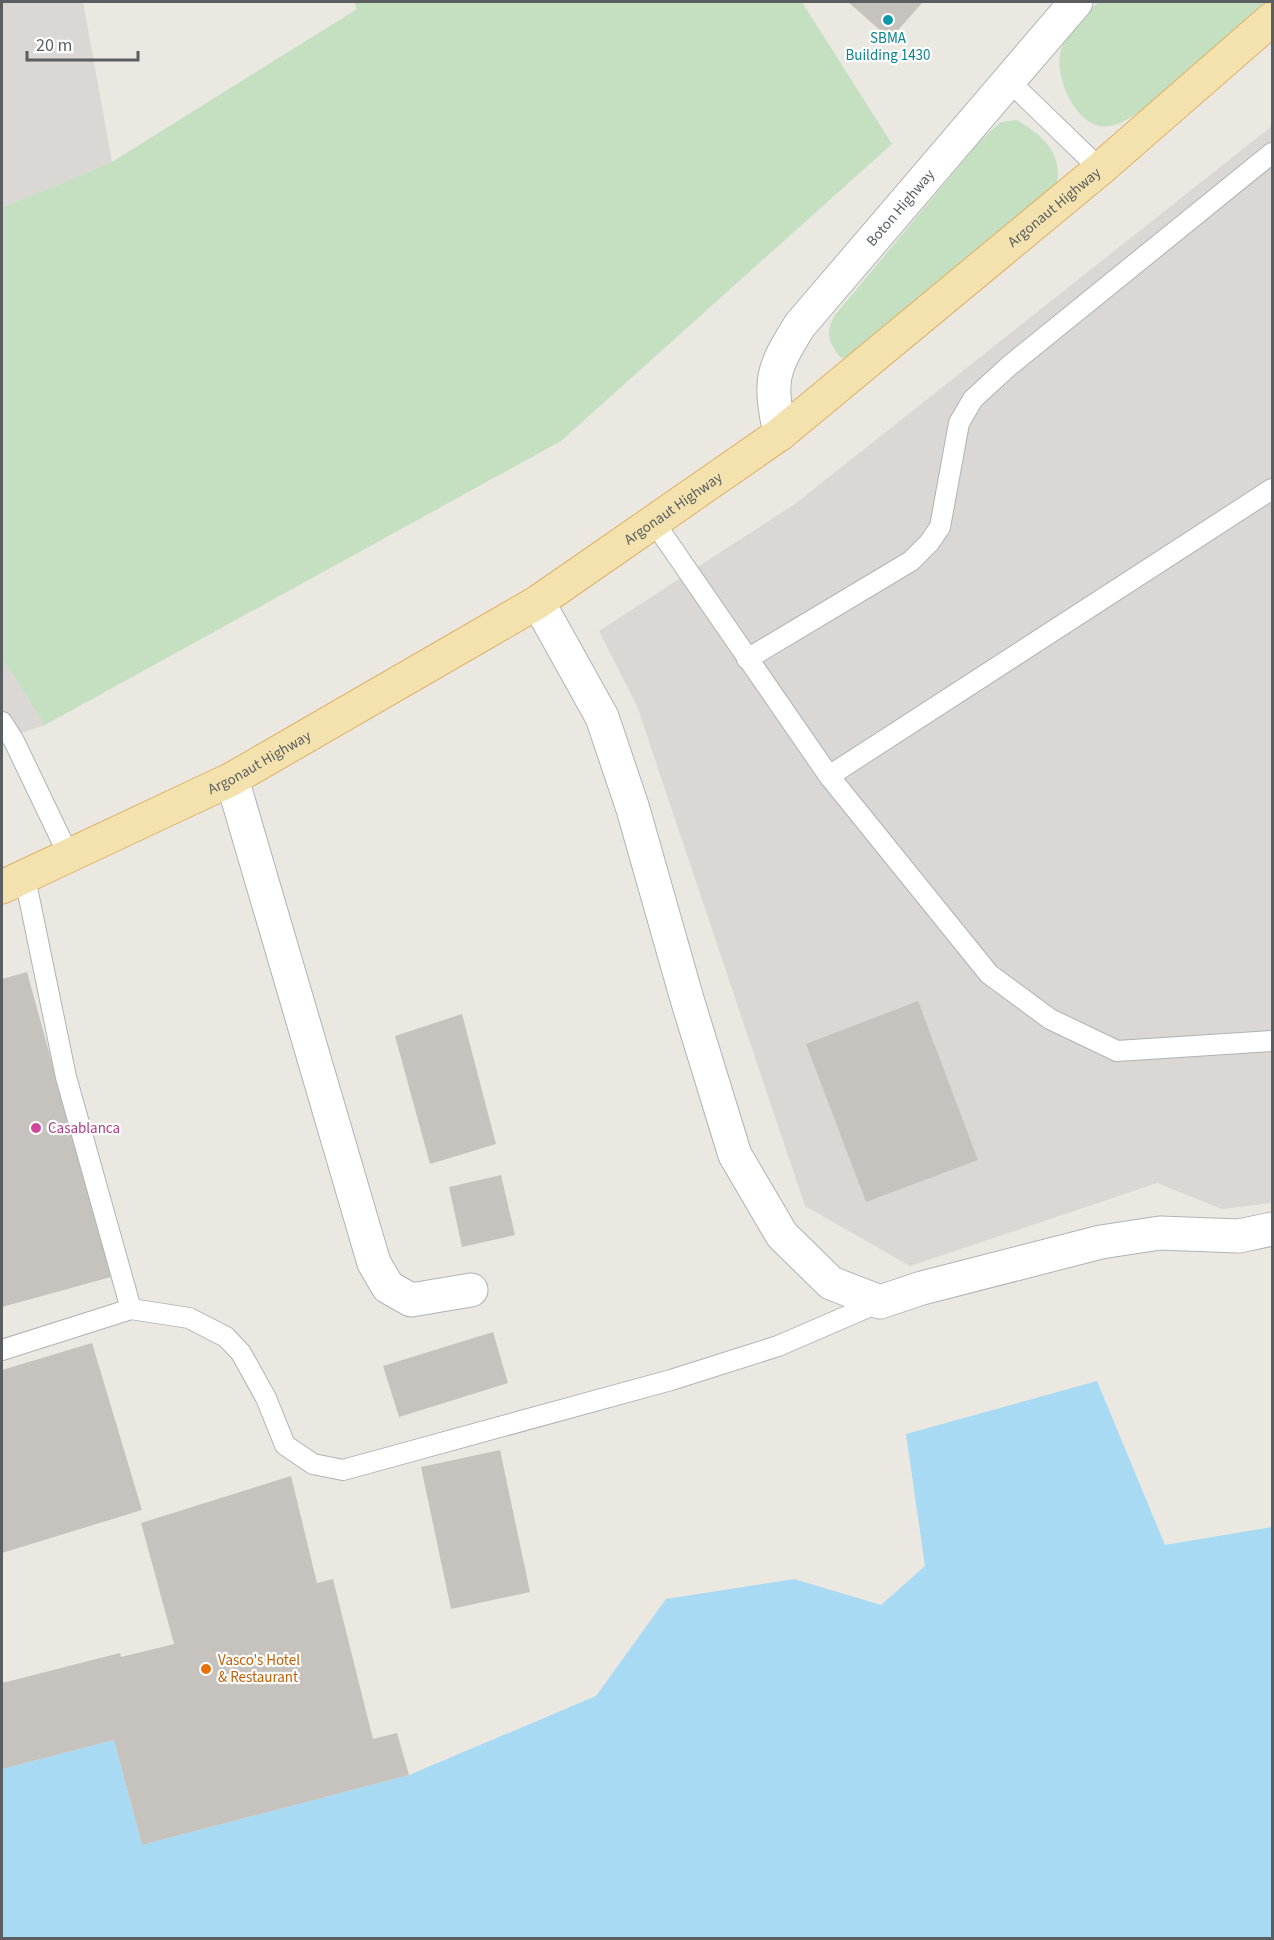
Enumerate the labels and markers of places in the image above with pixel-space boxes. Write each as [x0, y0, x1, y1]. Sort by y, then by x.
marker: SBMA Building 1430 [881, 13, 895, 27]
place label: SBMA Building 1430 [845, 28, 931, 66]
place label: Casablanca [48, 1118, 120, 1139]
marker: Casablanca [29, 1121, 43, 1135]
place label: Vasco's Hotel & Restaurant [218, 1650, 300, 1688]
marker: Vasco's Hotel & Restaurant [199, 1662, 213, 1676]

